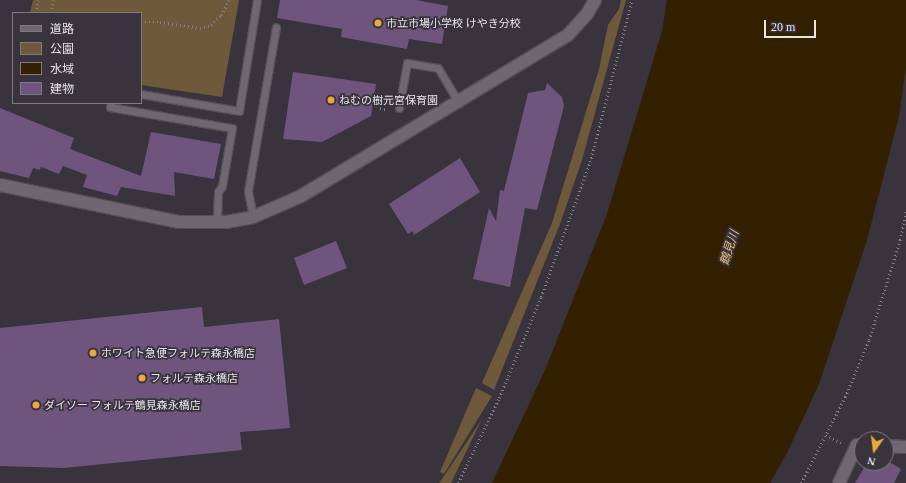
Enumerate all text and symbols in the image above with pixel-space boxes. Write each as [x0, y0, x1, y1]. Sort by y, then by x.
legend [12, 12, 142, 104]
scale bar [766, 12, 818, 38]
place label: 市立市場小学校 けやき分校 [386, 16, 521, 30]
marker: 市立市場小学校 けやき分校 [373, 18, 383, 28]
text: 20 m [771, 20, 795, 34]
text: 道路 [50, 22, 74, 36]
text: 公園 [50, 42, 74, 56]
text: 水域 [50, 62, 74, 76]
text: 建物 [50, 82, 74, 96]
place label: ねむの樹元宮保育園 [339, 93, 438, 107]
marker: ねむの樹元宮保育園 [326, 95, 336, 105]
water label: 鶴見川 [718, 229, 742, 267]
place label: ホワイト急便フォルテ森永橋店 [101, 346, 255, 360]
marker: ホワイト急便フォルテ森永橋店 [88, 348, 98, 358]
place label: フォルテ森永橋店 [150, 371, 238, 385]
marker: フォルテ森永橋店 [137, 373, 147, 383]
place label: ダイソー フォルテ鶴見森永橋店 [44, 398, 201, 412]
marker: ダイソー フォルテ鶴見森永橋店 [31, 400, 41, 410]
north arrow [854, 431, 894, 471]
text: N [866, 455, 877, 468]

